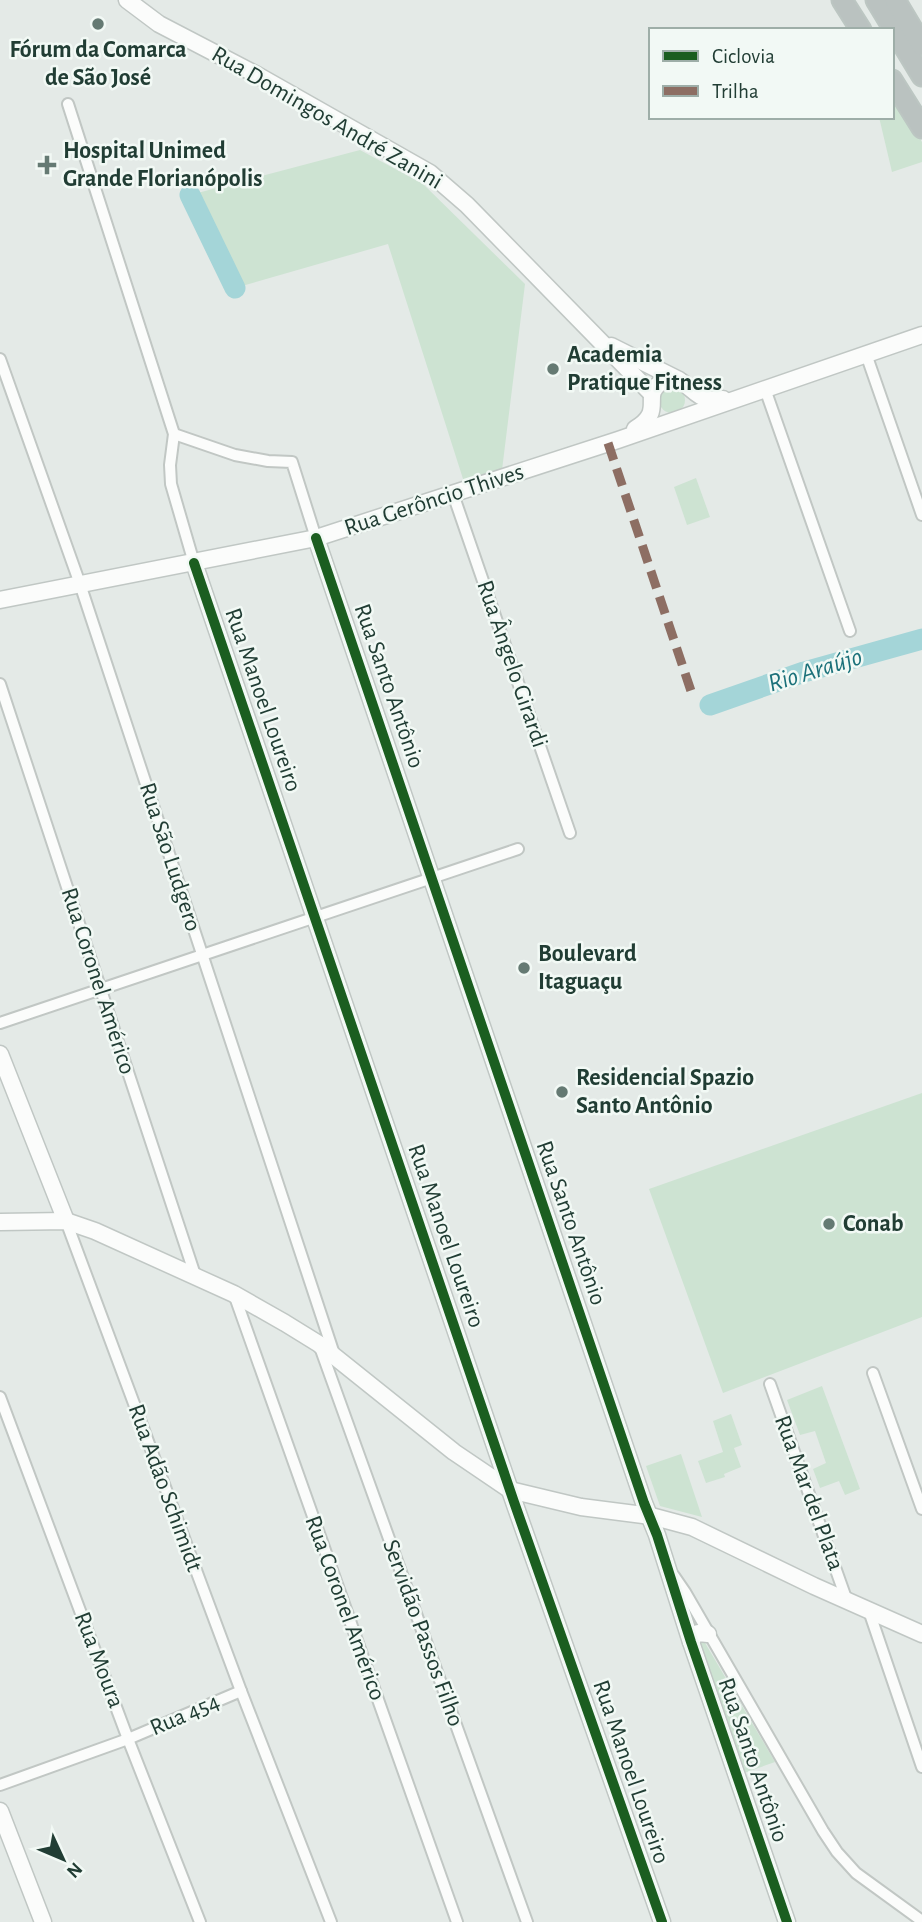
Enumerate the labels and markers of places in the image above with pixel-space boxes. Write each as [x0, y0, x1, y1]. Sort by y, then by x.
marker: Fórum da Comarca de São José [90, 16, 106, 32]
place label: Fórum da Comarca de São José [9, 38, 187, 90]
place label: Hospital Unimed Grande Florianópolis [63, 139, 263, 191]
marker: Hospital Unimed Grande Florianópolis [37, 155, 57, 175]
place label: Academia Pratique Fitness [567, 343, 722, 395]
marker: Academia Pratique Fitness [545, 361, 561, 377]
place label: Boulevard Itaguaçu [538, 942, 637, 994]
marker: Boulevard Itaguaçu [516, 960, 532, 976]
place label: Residencial Spazio Santo Antônio [576, 1066, 754, 1118]
marker: Residencial Spazio Santo Antônio [554, 1084, 570, 1100]
place label: Conab [843, 1212, 904, 1236]
marker: Conab [821, 1216, 837, 1232]

